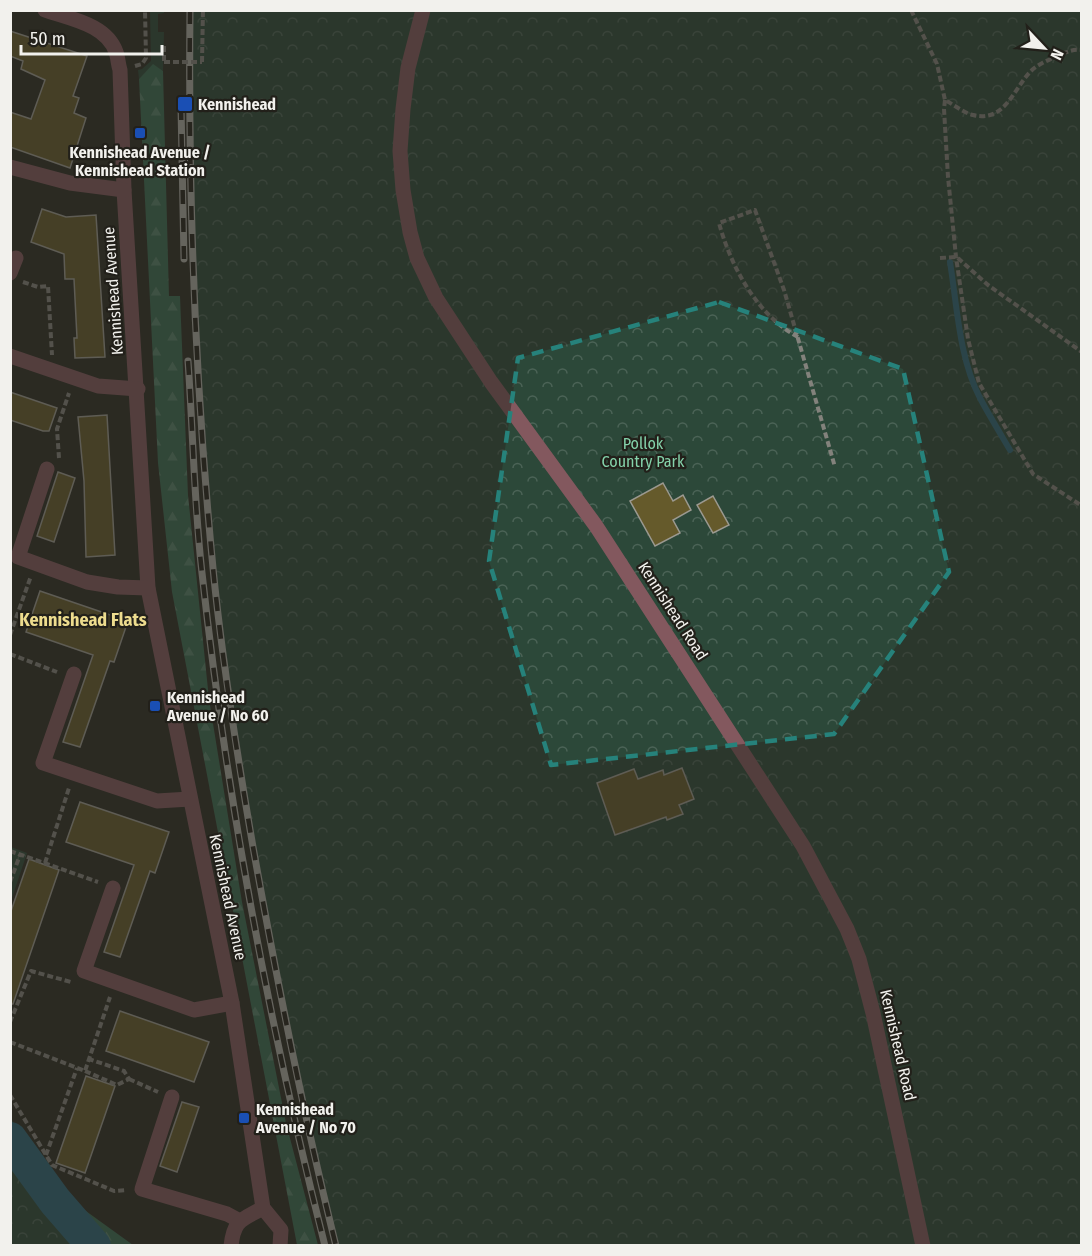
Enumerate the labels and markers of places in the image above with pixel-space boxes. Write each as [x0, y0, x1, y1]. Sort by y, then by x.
marker: Kennishead [176, 95, 194, 113]
place label: Kennishead [198, 95, 276, 114]
marker: Kennishead Avenue / Kennishead Station [133, 126, 147, 140]
place label: Kennishead Avenue / Kennishead Station [69, 143, 211, 180]
place label: Kennishead Avenue / No 60 [166, 688, 269, 725]
marker: Kennishead Avenue / No 60 [148, 699, 162, 713]
place label: Kennishead Avenue / No 70 [255, 1100, 356, 1137]
marker: Kennishead Avenue / No 70 [237, 1111, 251, 1125]

